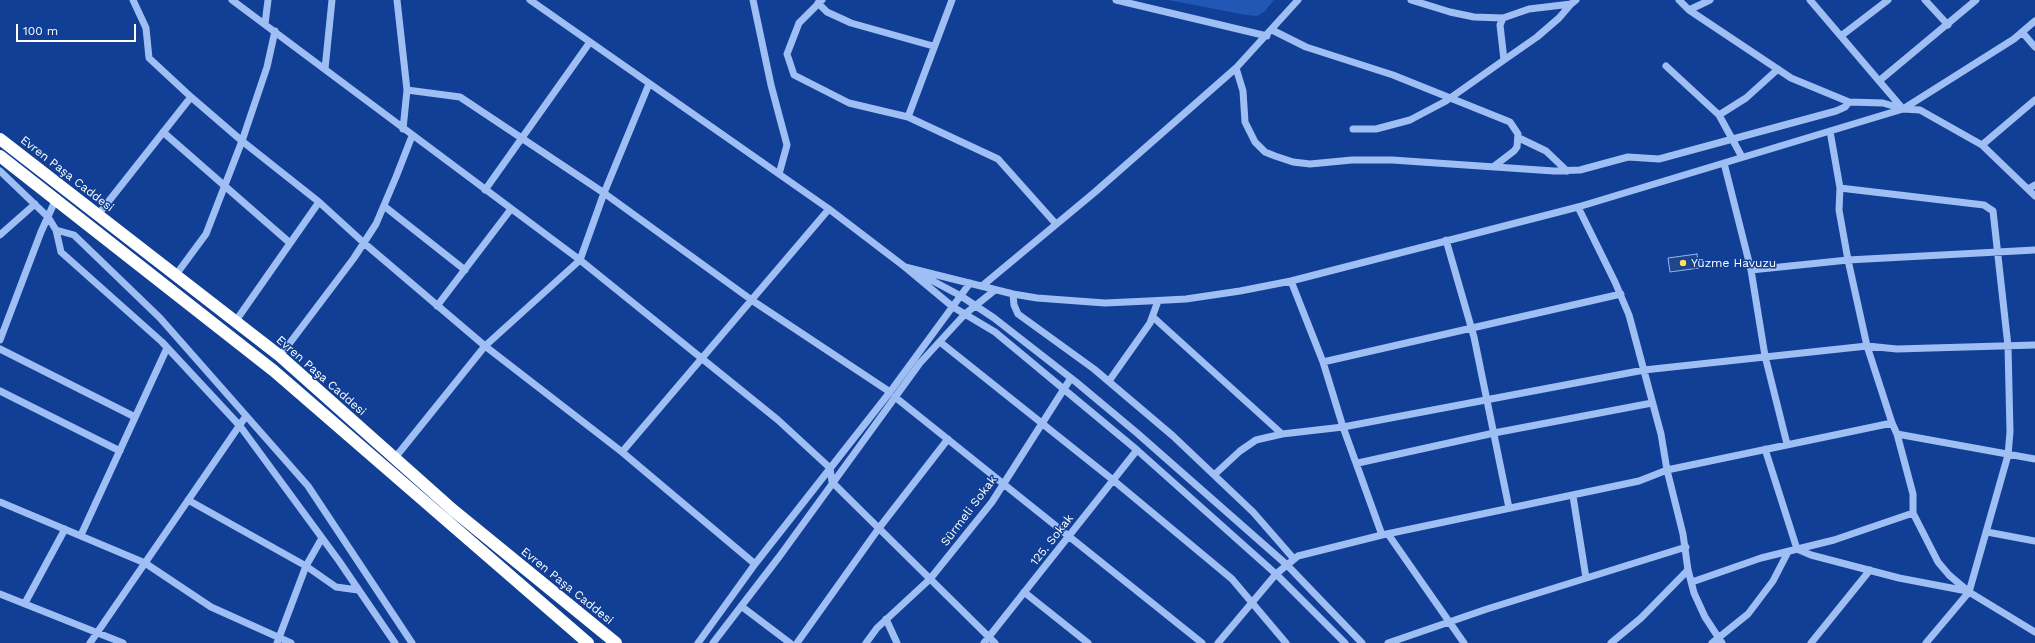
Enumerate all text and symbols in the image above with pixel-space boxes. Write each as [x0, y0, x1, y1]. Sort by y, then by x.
scale bar [18, 16, 138, 42]
text: 100 m [23, 24, 58, 38]
street label: Evren Paşa Caddesi [17, 133, 117, 215]
place label: Yüzme Havuzu [1691, 256, 1776, 270]
marker: Yüzme Havuzu [1678, 258, 1688, 268]
street label: Evren Paşa Caddesi [273, 333, 369, 419]
street label: Sürmeli Sokak [938, 473, 1000, 549]
street label: 125. Sokak [1028, 511, 1076, 569]
street label: Evren Paşa Caddesi [518, 544, 616, 628]

